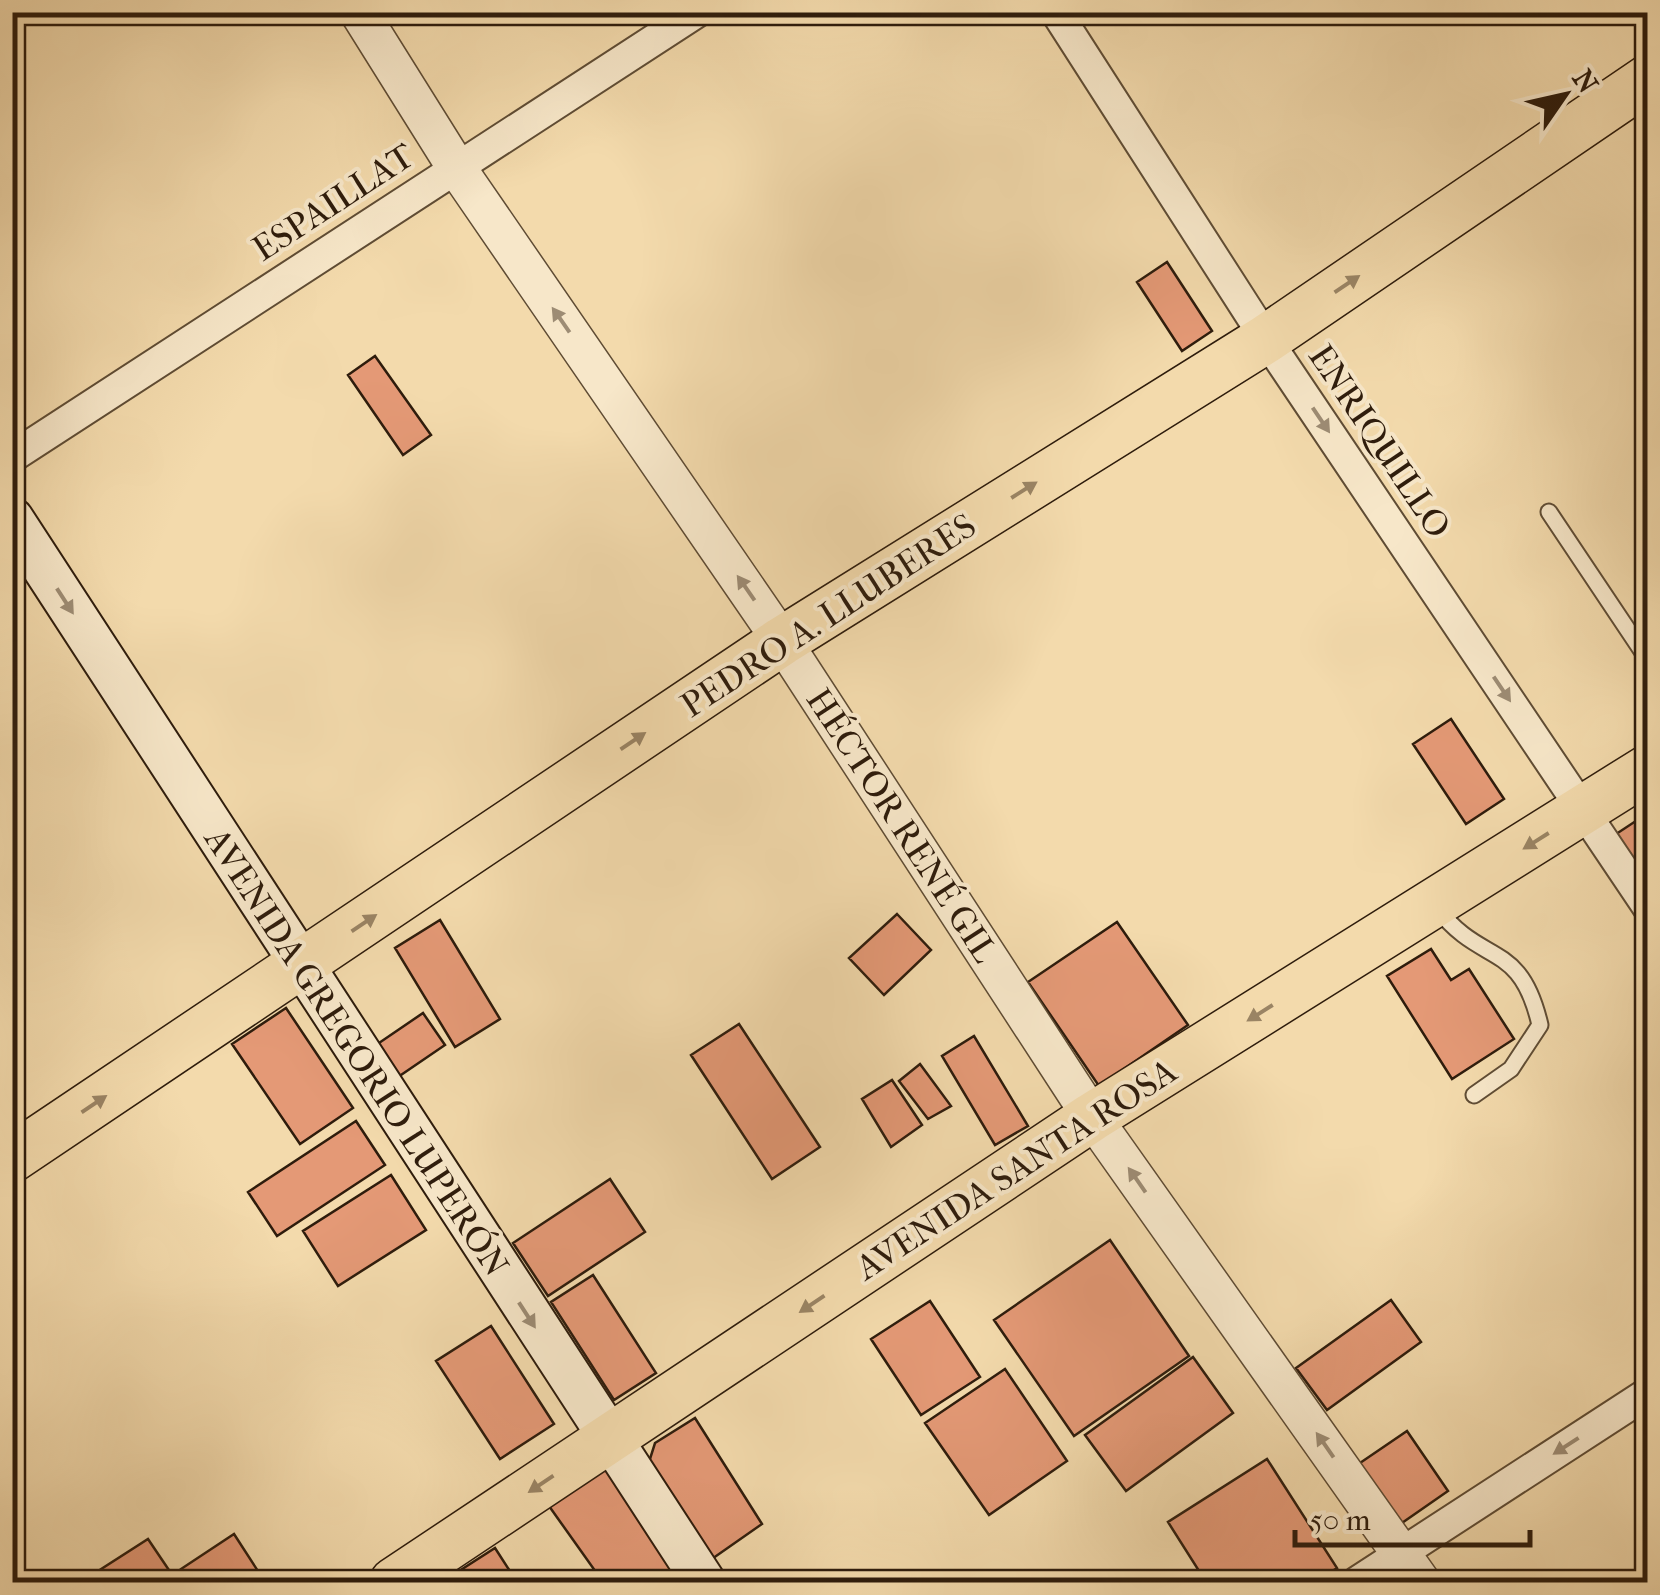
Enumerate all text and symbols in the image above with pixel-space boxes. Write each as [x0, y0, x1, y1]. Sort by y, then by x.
north arrow [1515, 45, 1615, 145]
text: N [1566, 63, 1605, 100]
street label: ESPAILLAT [245, 135, 422, 270]
one-way arrow [1333, 275, 1360, 294]
one-way arrow [552, 306, 571, 333]
street label: ENRIQUILLO [1300, 337, 1459, 545]
one-way arrow [1311, 406, 1329, 433]
one-way arrow [1010, 481, 1038, 499]
street label: PEDRO A. LLUBERES [673, 505, 983, 726]
one-way arrow [737, 574, 755, 601]
one-way arrow [56, 588, 74, 615]
one-way arrow [1492, 676, 1511, 703]
street label: HÉCTOR RENÉ GIL [798, 680, 1006, 970]
one-way arrow [620, 732, 647, 751]
street label: AVENIDA GREGORIO LUPERÓN [195, 818, 518, 1284]
one-way arrow [1523, 832, 1550, 850]
one-way arrow [350, 914, 377, 934]
one-way arrow [1246, 1003, 1274, 1021]
street label: AVENIDA SANTA ROSA [847, 1050, 1185, 1290]
one-way arrow [80, 1095, 107, 1114]
one-way arrow [1128, 1167, 1147, 1193]
one-way arrow [798, 1294, 825, 1313]
one-way arrow [518, 1301, 536, 1328]
one-way arrow [1316, 1432, 1335, 1459]
one-way arrow [1552, 1437, 1579, 1455]
one-way arrow [528, 1475, 555, 1493]
scale bar [1295, 1485, 1530, 1547]
text: 50 m [1310, 1503, 1371, 1538]

